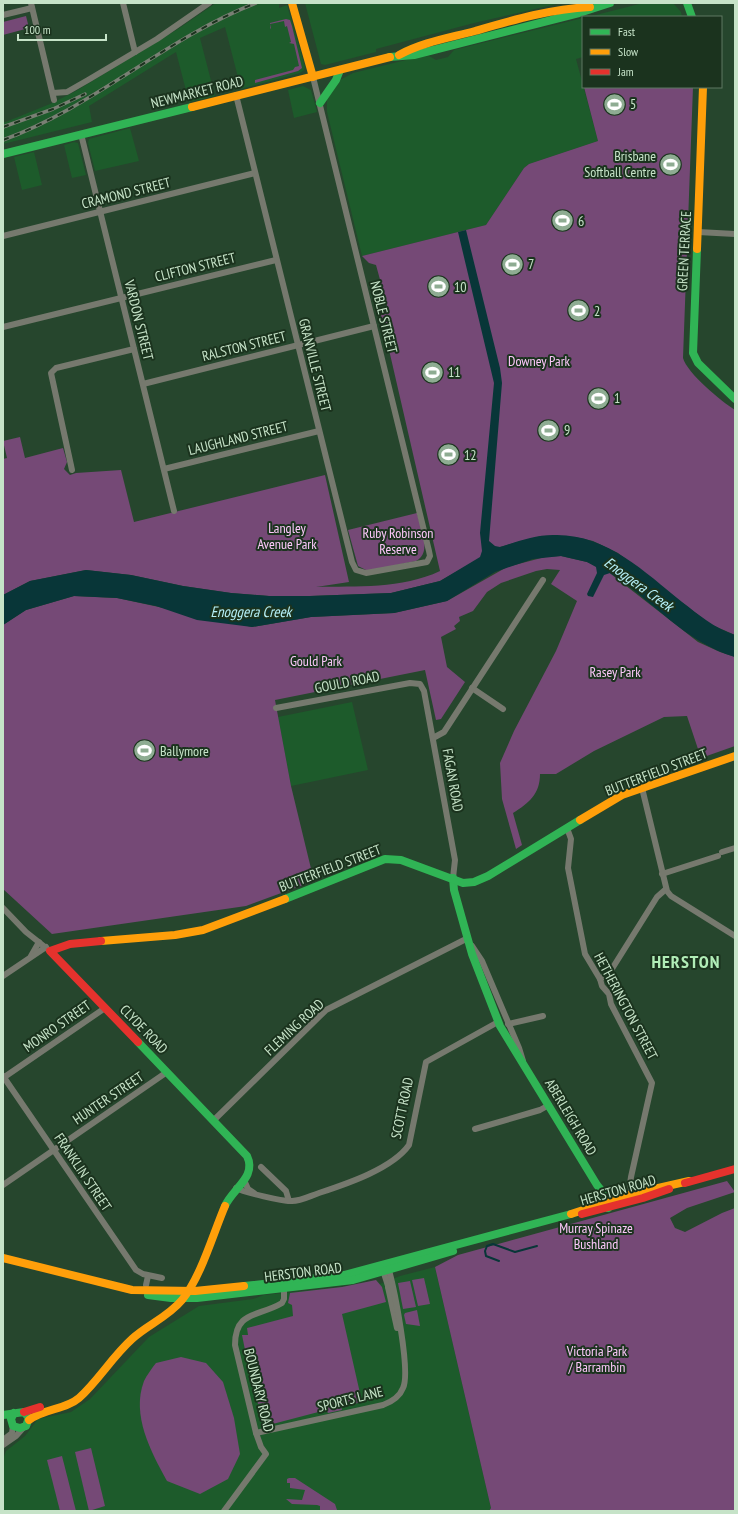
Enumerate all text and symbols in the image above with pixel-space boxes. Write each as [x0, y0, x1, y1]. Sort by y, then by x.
scale bar [18, 16, 106, 42]
legend [582, 16, 722, 88]
text: 100 m [24, 22, 51, 37]
text: Fast [618, 24, 636, 39]
text: Slow [618, 44, 639, 59]
text: Jam [617, 64, 634, 79]
street label: NEWMARKET ROAD [149, 72, 245, 112]
sports icon: 5 [601, 91, 627, 117]
place label: 5 [630, 95, 636, 113]
place label: Brisbane Softball Centre [584, 147, 656, 181]
sports icon: Brisbane Softball Centre [658, 151, 684, 177]
street label: CRAMOND STREET [80, 173, 173, 213]
sports icon: 6 [549, 208, 575, 234]
street label: GREEN TERRACE [673, 211, 695, 291]
place label: 6 [578, 212, 584, 230]
street label: CLIFTON STREET [153, 248, 238, 286]
sports icon: 7 [500, 251, 526, 277]
place label: 7 [528, 255, 534, 273]
sports icon: 10 [425, 274, 451, 300]
street label: VARDON STREET [120, 277, 158, 363]
place label: 10 [454, 278, 467, 296]
street label: NOBLE STREET [366, 279, 402, 356]
sports icon: 2 [566, 298, 592, 324]
place label: 2 [594, 302, 600, 320]
street label: GRANVILLE STREET [295, 317, 335, 414]
street label: RALSTON STREET [200, 327, 289, 365]
park label: Downey Park [508, 352, 570, 370]
sports icon: 11 [419, 359, 445, 385]
place label: 11 [448, 363, 461, 381]
sports icon: 1 [585, 385, 611, 411]
place label: 1 [614, 389, 620, 407]
street label: LAUGHLAND STREET [186, 417, 290, 459]
sports icon: 9 [536, 417, 562, 443]
place label: 9 [564, 421, 570, 439]
sports icon: 12 [435, 442, 461, 468]
place label: 12 [464, 446, 477, 464]
park label: Langley Avenue Park [257, 519, 317, 553]
park label: Ruby Robinson Reserve [363, 524, 433, 558]
water label: Enoggera Creek [601, 553, 679, 617]
water label: Enoggera Creek [211, 602, 294, 621]
park label: Gould Park [290, 652, 343, 670]
park label: Rasey Park [589, 663, 641, 681]
street label: GOULD ROAD [313, 667, 381, 697]
sports icon: Ballymore [131, 738, 157, 764]
place label: Ballymore [160, 742, 209, 760]
street label: BUTTERFIELD STREET [602, 744, 710, 800]
street label: FAGAN ROAD [439, 747, 467, 813]
street label: BUTTERFIELD STREET [276, 840, 384, 896]
street label: HETHERINGTON STREET [590, 949, 662, 1063]
district label: HERSTON [652, 950, 720, 973]
street label: FLEMING ROAD [260, 995, 328, 1059]
street label: MONRO STREET [20, 996, 95, 1056]
street label: CLYDE ROAD [116, 1001, 172, 1057]
street label: HUNTER STREET [69, 1067, 147, 1128]
street label: ABERLEIGH ROAD [541, 1075, 601, 1159]
street label: SCOTT ROAD [387, 1076, 417, 1140]
street label: FRANKLIN STREET [50, 1130, 116, 1215]
street label: HERSTON ROAD [578, 1171, 658, 1209]
park label: Murray Spinaze Bushland [559, 1219, 633, 1253]
street label: HERSTON ROAD [263, 1258, 343, 1286]
park label: Victoria Park / Barrambin [566, 1342, 628, 1376]
street label: BOUNDARY ROAD [240, 1346, 278, 1434]
street label: SPORTS LANE [315, 1382, 385, 1416]

